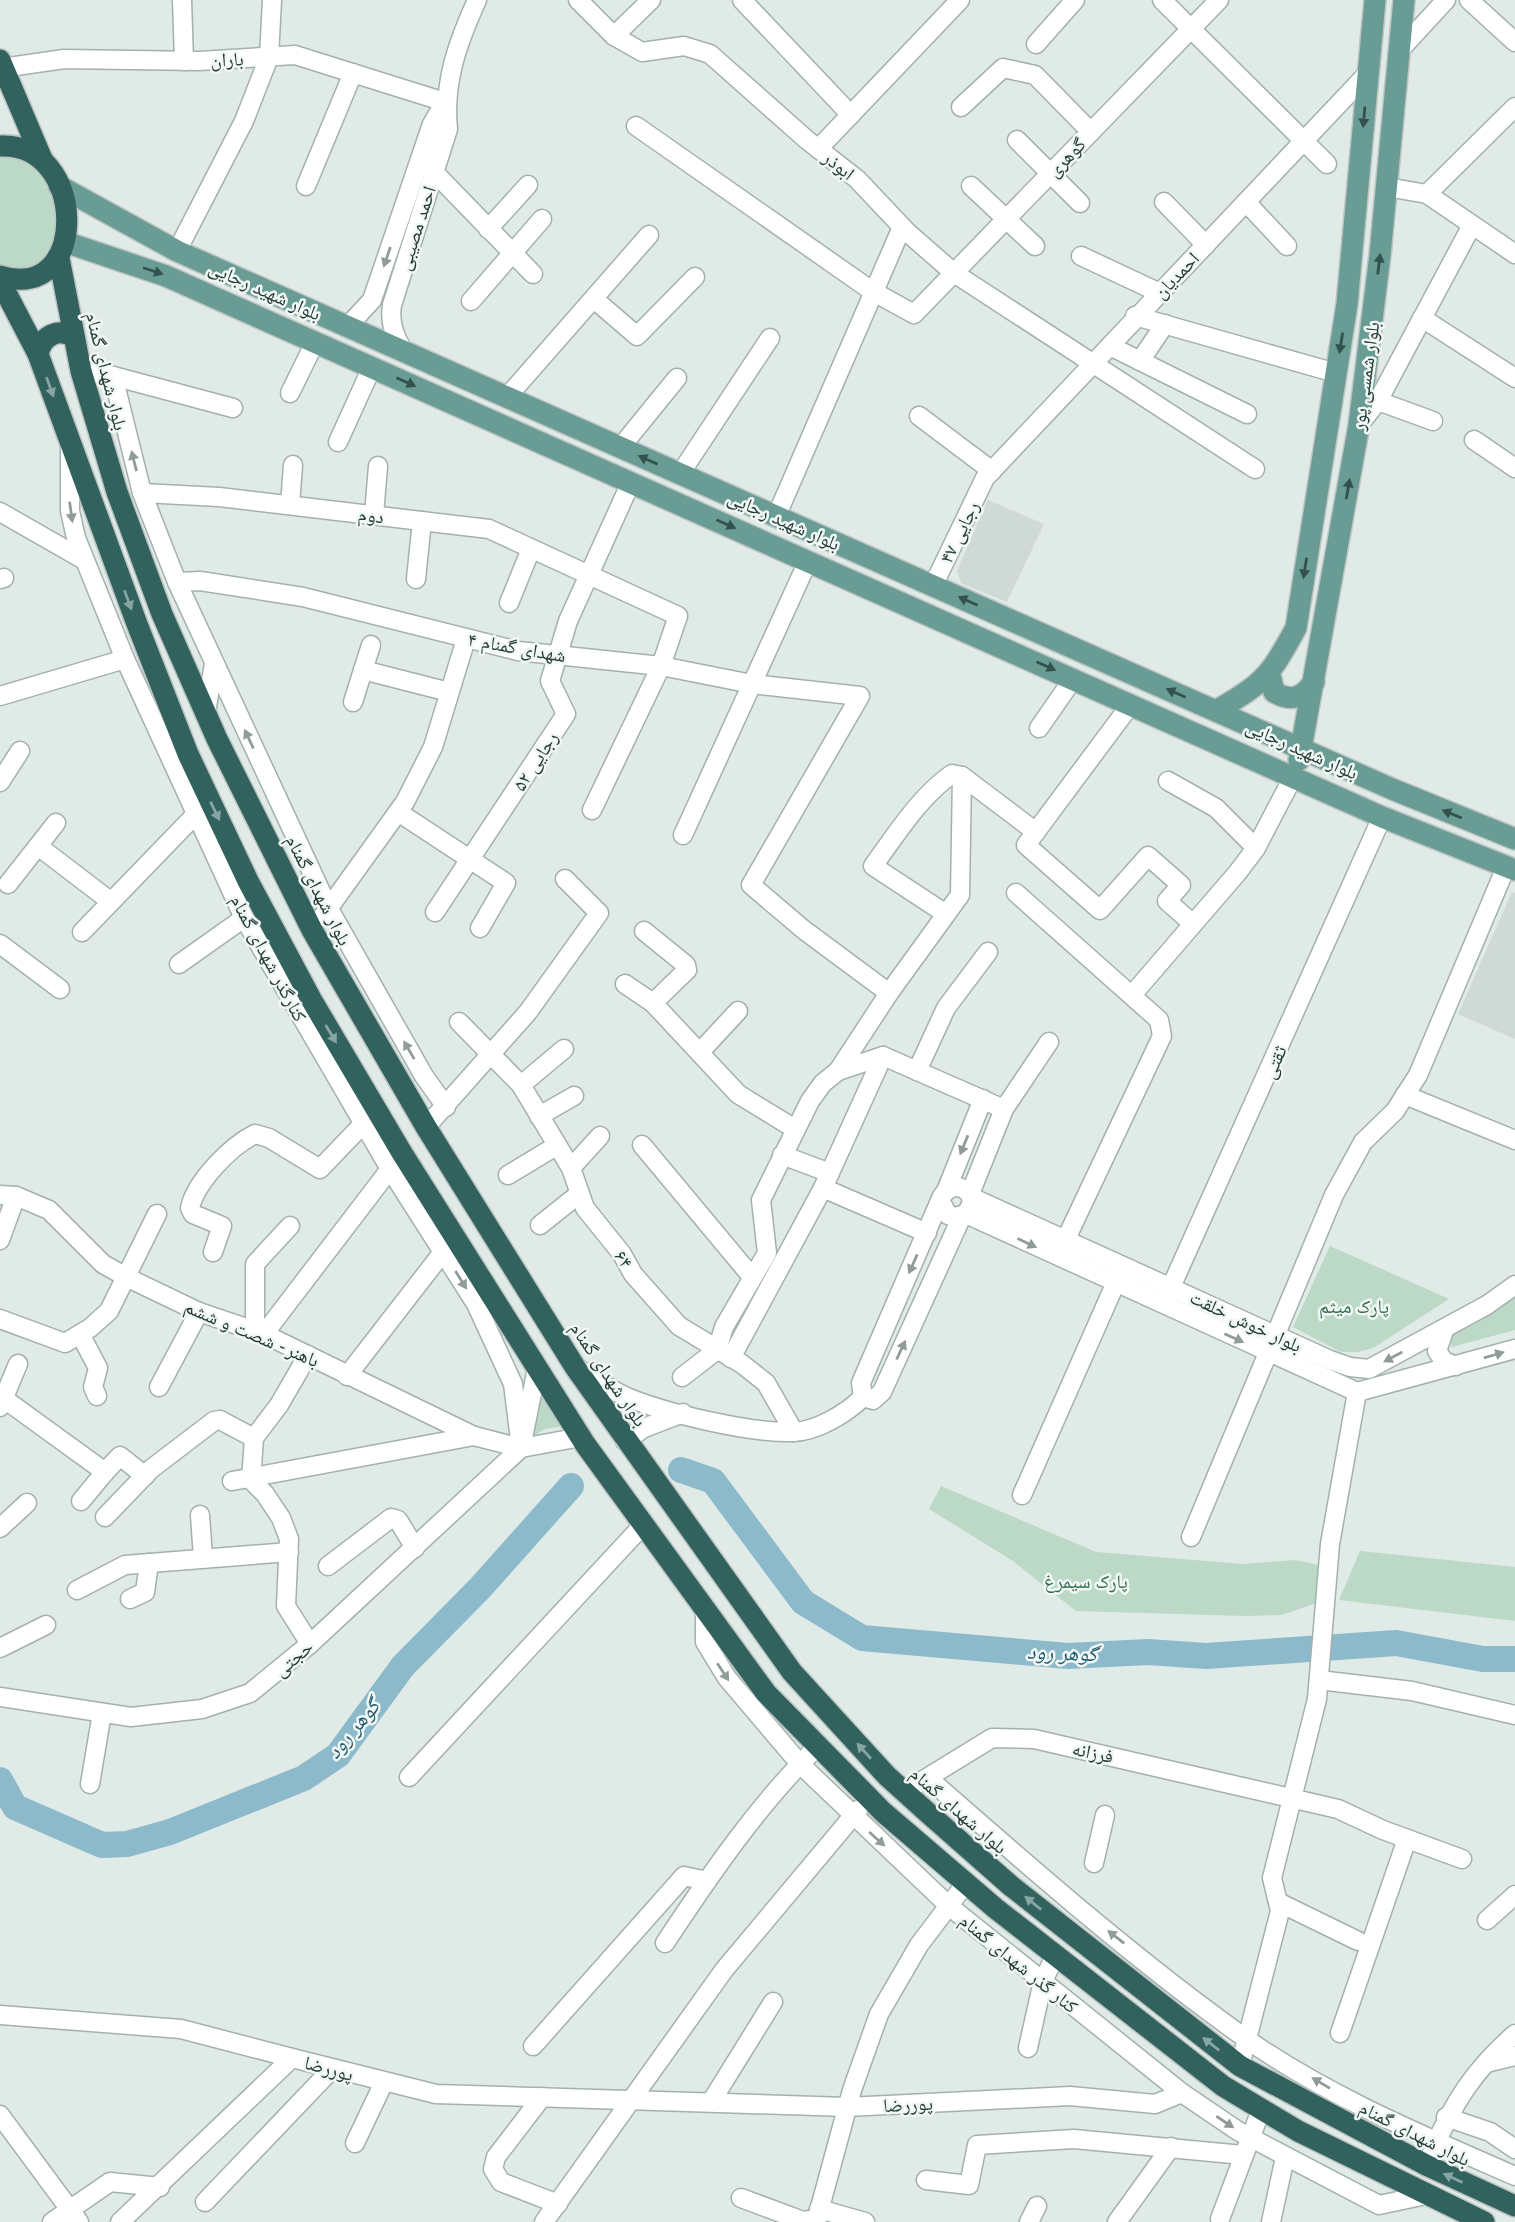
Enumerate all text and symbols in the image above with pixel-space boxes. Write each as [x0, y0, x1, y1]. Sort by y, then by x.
street label: باران [210, 46, 244, 72]
one-way arrow [1358, 106, 1369, 128]
street label: گوهری [1041, 132, 1091, 182]
street label: ابوذر [817, 145, 860, 185]
street label: احمد مصیبی [391, 183, 441, 273]
one-way arrow [381, 247, 392, 268]
street label: احمدیان [1148, 247, 1204, 303]
one-way arrow [1374, 253, 1385, 275]
street label: بلوار شهید رجایی [205, 255, 325, 325]
one-way arrow [142, 266, 163, 277]
street label: بلوار شهدای گمنام [79, 309, 133, 433]
street label: بلوار شمسی پور [1345, 320, 1385, 433]
one-way arrow [1335, 332, 1346, 354]
one-way arrow [45, 376, 56, 397]
one-way arrow [396, 376, 416, 388]
one-way arrow [128, 450, 139, 472]
one-way arrow [638, 454, 658, 466]
one-way arrow [1343, 478, 1354, 500]
street label: بلوار شهید رجایی [724, 485, 844, 555]
street label: رجایی ۴۷ [934, 497, 984, 567]
one-way arrow [66, 501, 77, 523]
street label: دوم [356, 502, 386, 530]
one-way arrow [716, 518, 736, 530]
one-way arrow [1300, 557, 1311, 579]
one-way arrow [123, 590, 134, 611]
one-way arrow [958, 595, 978, 607]
street label: شهدای گمنام ۴ [466, 627, 568, 669]
one-way arrow [1035, 661, 1056, 672]
one-way arrow [1166, 687, 1186, 699]
street label: بلوار شهید رجایی [1242, 714, 1362, 784]
street label: رجایی ۵۲ [507, 727, 563, 795]
one-way arrow [243, 729, 255, 749]
one-way arrow [209, 801, 221, 821]
one-way arrow [1441, 808, 1462, 819]
street label: بلوار شهدای گمنام [279, 831, 357, 950]
street label: کنارگذر شهدای گمنام [224, 890, 313, 1027]
one-way arrow [325, 1024, 338, 1043]
one-way arrow [403, 1040, 415, 1060]
street label: ثقتی [1256, 1042, 1292, 1082]
one-way arrow [959, 1135, 970, 1156]
one-way arrow [1017, 1238, 1037, 1249]
street label: ۶۴ [609, 1245, 639, 1273]
one-way arrow [907, 1254, 918, 1275]
one-way arrow [454, 1270, 467, 1290]
street label: بلوار خوش خلقت [1186, 1285, 1306, 1357]
street label: باهنر - شصت و ششم [181, 1294, 323, 1373]
park label: پارک میثم [1319, 1294, 1389, 1319]
street label: بلوار شهدای گمنام [564, 1317, 653, 1432]
one-way arrow [1224, 1332, 1244, 1344]
one-way arrow [895, 1340, 907, 1360]
one-way arrow [1483, 1349, 1505, 1360]
one-way arrow [1383, 1352, 1403, 1363]
park label: پارک سیمرغ [1044, 1569, 1128, 1593]
street label: حجتی [268, 1634, 318, 1682]
water label: گوهر رود [1027, 1638, 1102, 1667]
one-way arrow [717, 1662, 730, 1681]
water label: گوهر رود [320, 1690, 388, 1764]
street label: فرزانه [1070, 1736, 1116, 1768]
one-way arrow [856, 1742, 872, 1760]
street label: بلوار شهدای گمنام [904, 1761, 1013, 1860]
one-way arrow [868, 1831, 886, 1847]
one-way arrow [1024, 1896, 1041, 1911]
street label: کنار گذر شهدای گمنام [954, 1908, 1083, 2020]
one-way arrow [1108, 1930, 1126, 1945]
one-way arrow [1203, 2036, 1221, 2051]
street label: پوررضا [302, 2050, 356, 2086]
one-way arrow [1311, 2077, 1330, 2090]
street label: پوررضا [882, 2091, 934, 2117]
street label: بلوار شهدای گمنام [1355, 2095, 1474, 2173]
one-way arrow [1216, 2115, 1234, 2129]
one-way arrow [1443, 2172, 1463, 2183]

